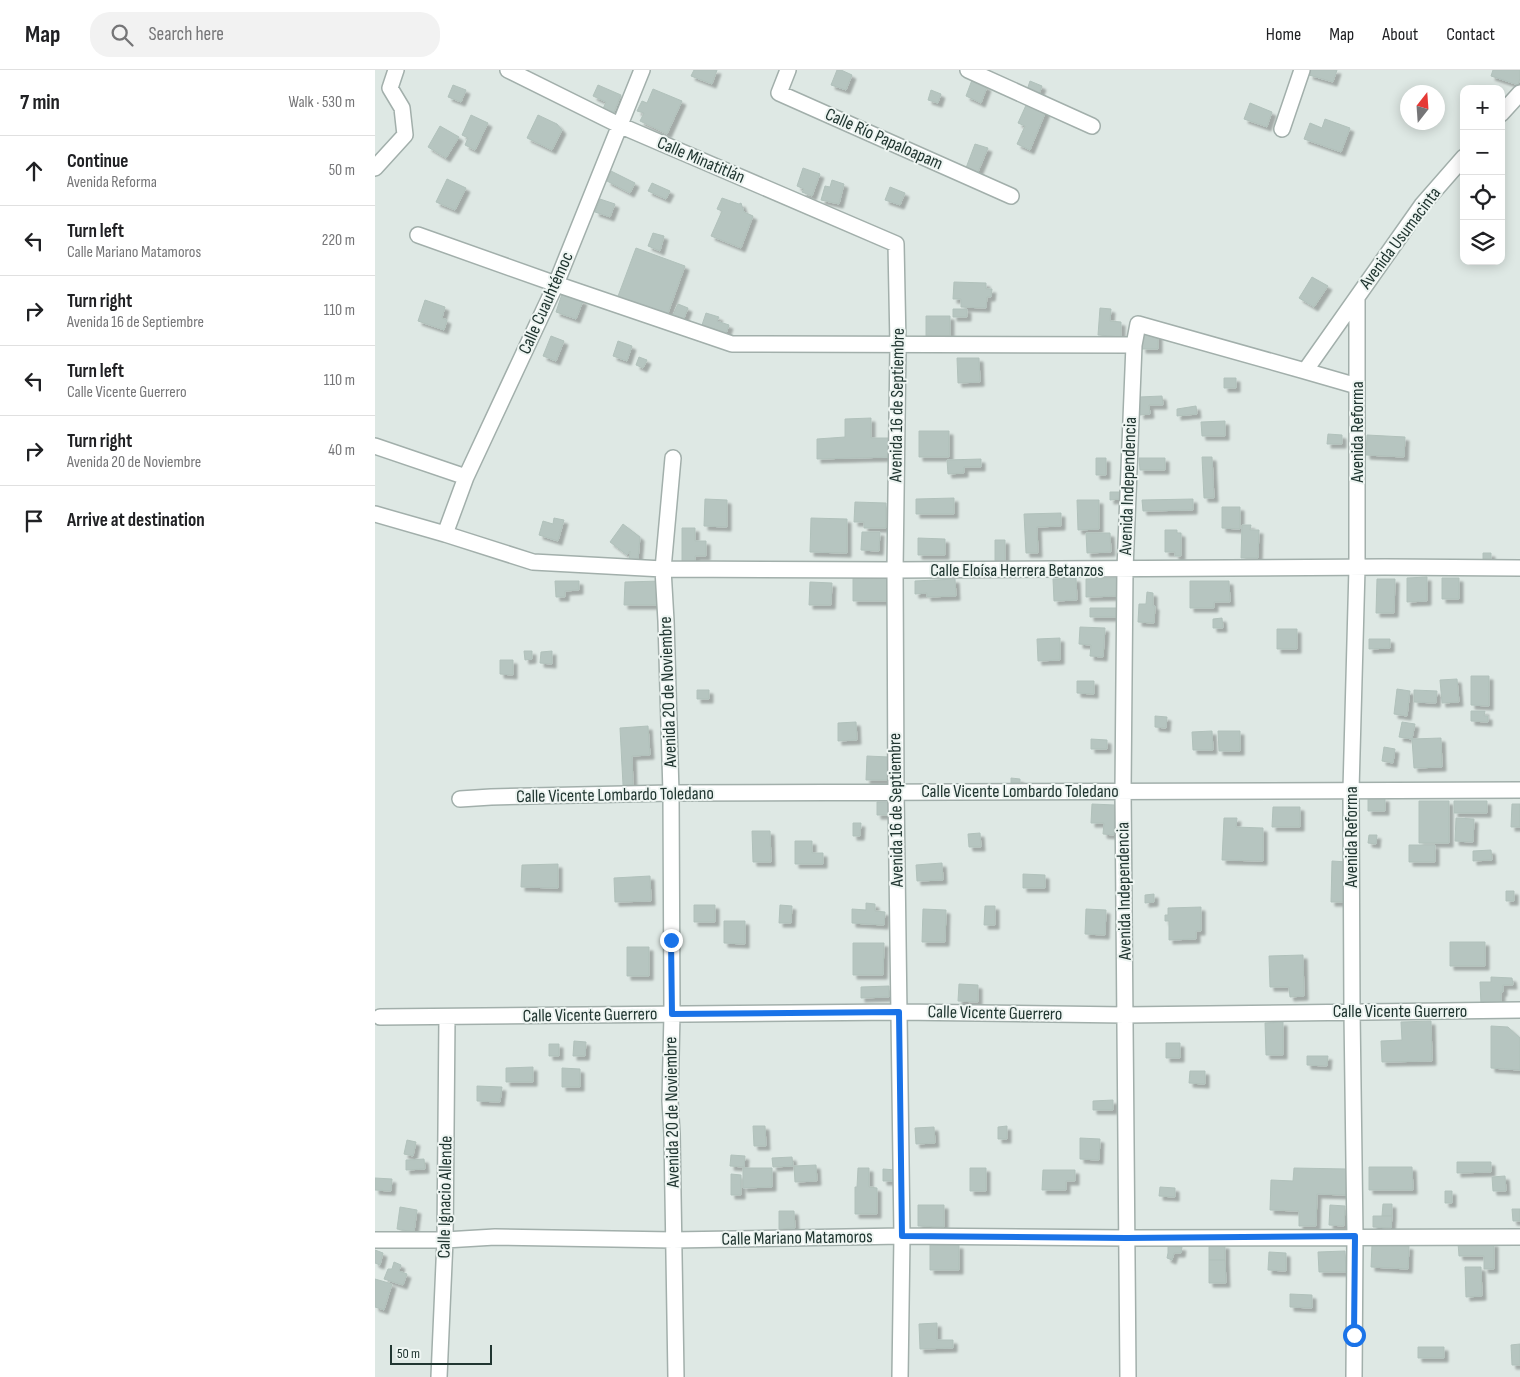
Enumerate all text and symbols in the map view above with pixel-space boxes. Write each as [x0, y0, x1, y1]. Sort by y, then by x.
search box [90, 12, 440, 57]
text: Map [25, 20, 60, 49]
icon: search [108, 21, 136, 49]
text: Search here [148, 23, 224, 46]
text: Home [1266, 24, 1301, 45]
text: Map [1329, 24, 1354, 45]
text: About [1382, 24, 1418, 45]
text: Contact [1446, 24, 1495, 45]
north arrow [1400, 85, 1445, 130]
map controls [1460, 85, 1505, 265]
button: + [1460, 85, 1505, 130]
text: 7 min [20, 90, 60, 115]
text: Walk · 530 m [288, 93, 355, 112]
street label: Calle Río Papaloapam [822, 104, 946, 174]
button: − [1460, 130, 1505, 175]
street label: Calle Minatitlán [654, 132, 748, 188]
text: Continue [67, 150, 128, 173]
icon: ahead [20, 157, 48, 185]
text: 50 m [329, 161, 355, 180]
text: Avenida Reforma [67, 173, 157, 192]
button: locate [1460, 175, 1505, 220]
street label: Avenida Usumacinta [1354, 183, 1445, 294]
text: Turn left [67, 220, 124, 243]
button: layers [1460, 220, 1505, 265]
icon: left [20, 227, 48, 255]
text: 220 m [322, 231, 355, 250]
text: Calle Mariano Matamoros [67, 243, 201, 262]
street label: Calle Cuauhtémoc [514, 249, 578, 357]
text: Turn right [67, 290, 132, 313]
icon: right [20, 297, 48, 325]
text: 110 m [324, 301, 355, 320]
text: Avenida 16 de Septiembre [67, 313, 204, 332]
street label: Avenida 16 de Septiembre [885, 328, 909, 483]
text: Turn left [67, 360, 124, 383]
icon: left [20, 367, 48, 395]
text: 110 m [324, 371, 355, 390]
street label: Avenida Reforma [1347, 381, 1368, 484]
text: Calle Vicente Guerrero [67, 383, 187, 402]
street label: Avenida Independencia [1115, 416, 1141, 556]
text: Turn right [67, 430, 132, 453]
icon: right [20, 437, 48, 465]
text: 40 m [328, 441, 355, 460]
text: Avenida 20 de Noviembre [67, 453, 201, 472]
icon: arrive [20, 507, 48, 535]
text: Arrive at destination [67, 509, 205, 532]
street label: Calle Eloísa Herrera Betanzos [930, 560, 1104, 581]
street label: Avenida 20 de Noviembre [655, 616, 681, 769]
street label: Avenida 16 de Septiembre [884, 733, 908, 888]
street label: Calle Vicente Lombardo Toledano [921, 781, 1119, 802]
street label: Calle Vicente Lombardo Toledano [516, 783, 714, 807]
street label: Avenida Reforma [1341, 786, 1362, 889]
street label: Avenida Independencia [1112, 822, 1136, 961]
route end [660, 929, 683, 952]
street label: Calle Vicente Guerrero [928, 1001, 1062, 1025]
street label: Calle Vicente Guerrero [1333, 1001, 1467, 1022]
street label: Calle Vicente Guerrero [523, 1003, 657, 1027]
street label: Avenida 20 de Noviembre [660, 1036, 684, 1189]
street label: Calle Ignacio Allende [433, 1135, 457, 1259]
street label: Calle Mariano Matamoros [721, 1226, 873, 1250]
route start [1343, 1324, 1366, 1347]
scale bar [390, 1342, 493, 1365]
text: 50 m [397, 1345, 420, 1362]

